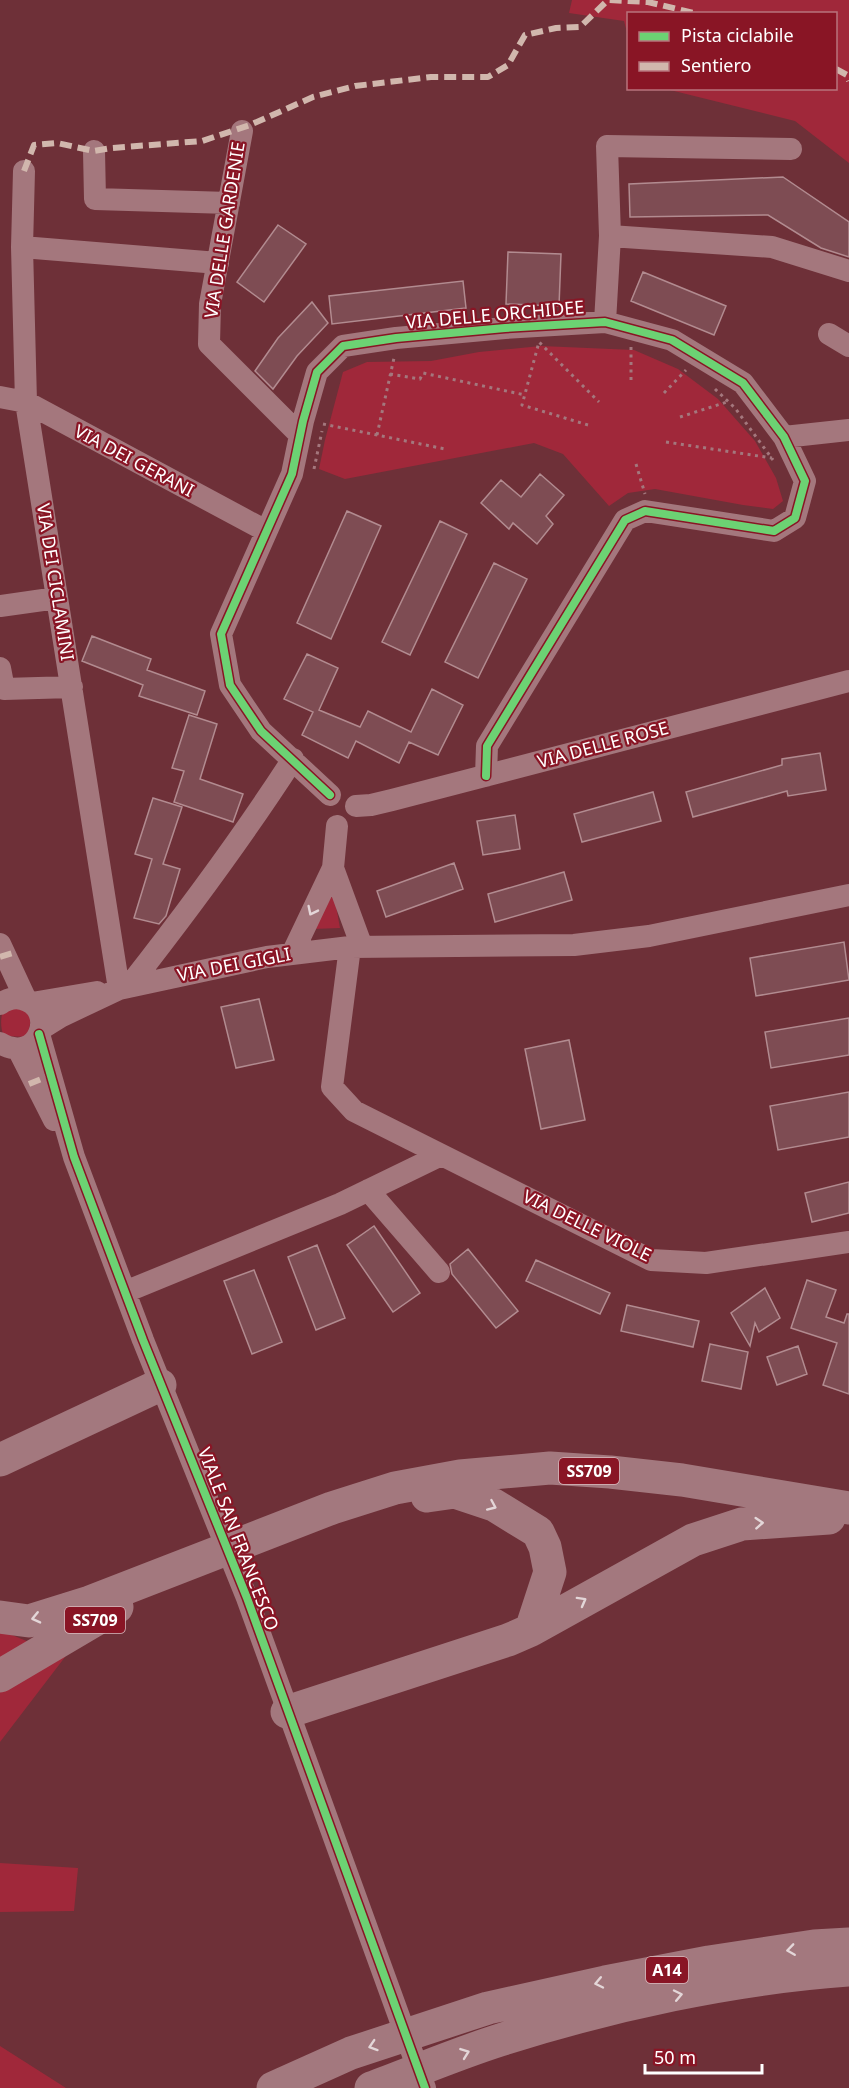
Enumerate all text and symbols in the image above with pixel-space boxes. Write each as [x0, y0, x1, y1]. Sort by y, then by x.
legend [627, 12, 837, 90]
text: Pista ciclabile [681, 23, 794, 47]
text: Sentiero [681, 53, 751, 77]
street label: VIA DELLE GARDENIE [198, 140, 250, 320]
street label: VIA DELLE ORCHIDEE [405, 294, 585, 334]
street label: VIA DEI GERANI [70, 418, 199, 502]
street label: VIA DEI CICLAMINI [32, 501, 80, 662]
street label: VIA DELLE ROSE [534, 715, 671, 773]
one-way arrow [308, 904, 320, 915]
street label: VIA DEI GIGLI [175, 941, 292, 987]
street label: VIA DELLE VIOLE [519, 1184, 656, 1267]
street label: VIALE SAN FRANCESCO [193, 1444, 285, 1634]
road number: SS709 [559, 1458, 619, 1484]
one-way arrow [485, 1498, 496, 1510]
one-way arrow [754, 1516, 763, 1529]
one-way arrow [576, 1597, 587, 1608]
road number: SS709 [65, 1607, 125, 1633]
one-way arrow [31, 1611, 41, 1624]
one-way arrow [786, 1943, 795, 1955]
road number: A14 [646, 1957, 688, 1983]
one-way arrow [594, 1976, 604, 1989]
one-way arrow [673, 1989, 683, 2002]
scale bar [645, 2037, 762, 2075]
one-way arrow [368, 2039, 378, 2052]
text: 50 m [654, 2045, 696, 2069]
one-way arrow [459, 2048, 470, 2060]

